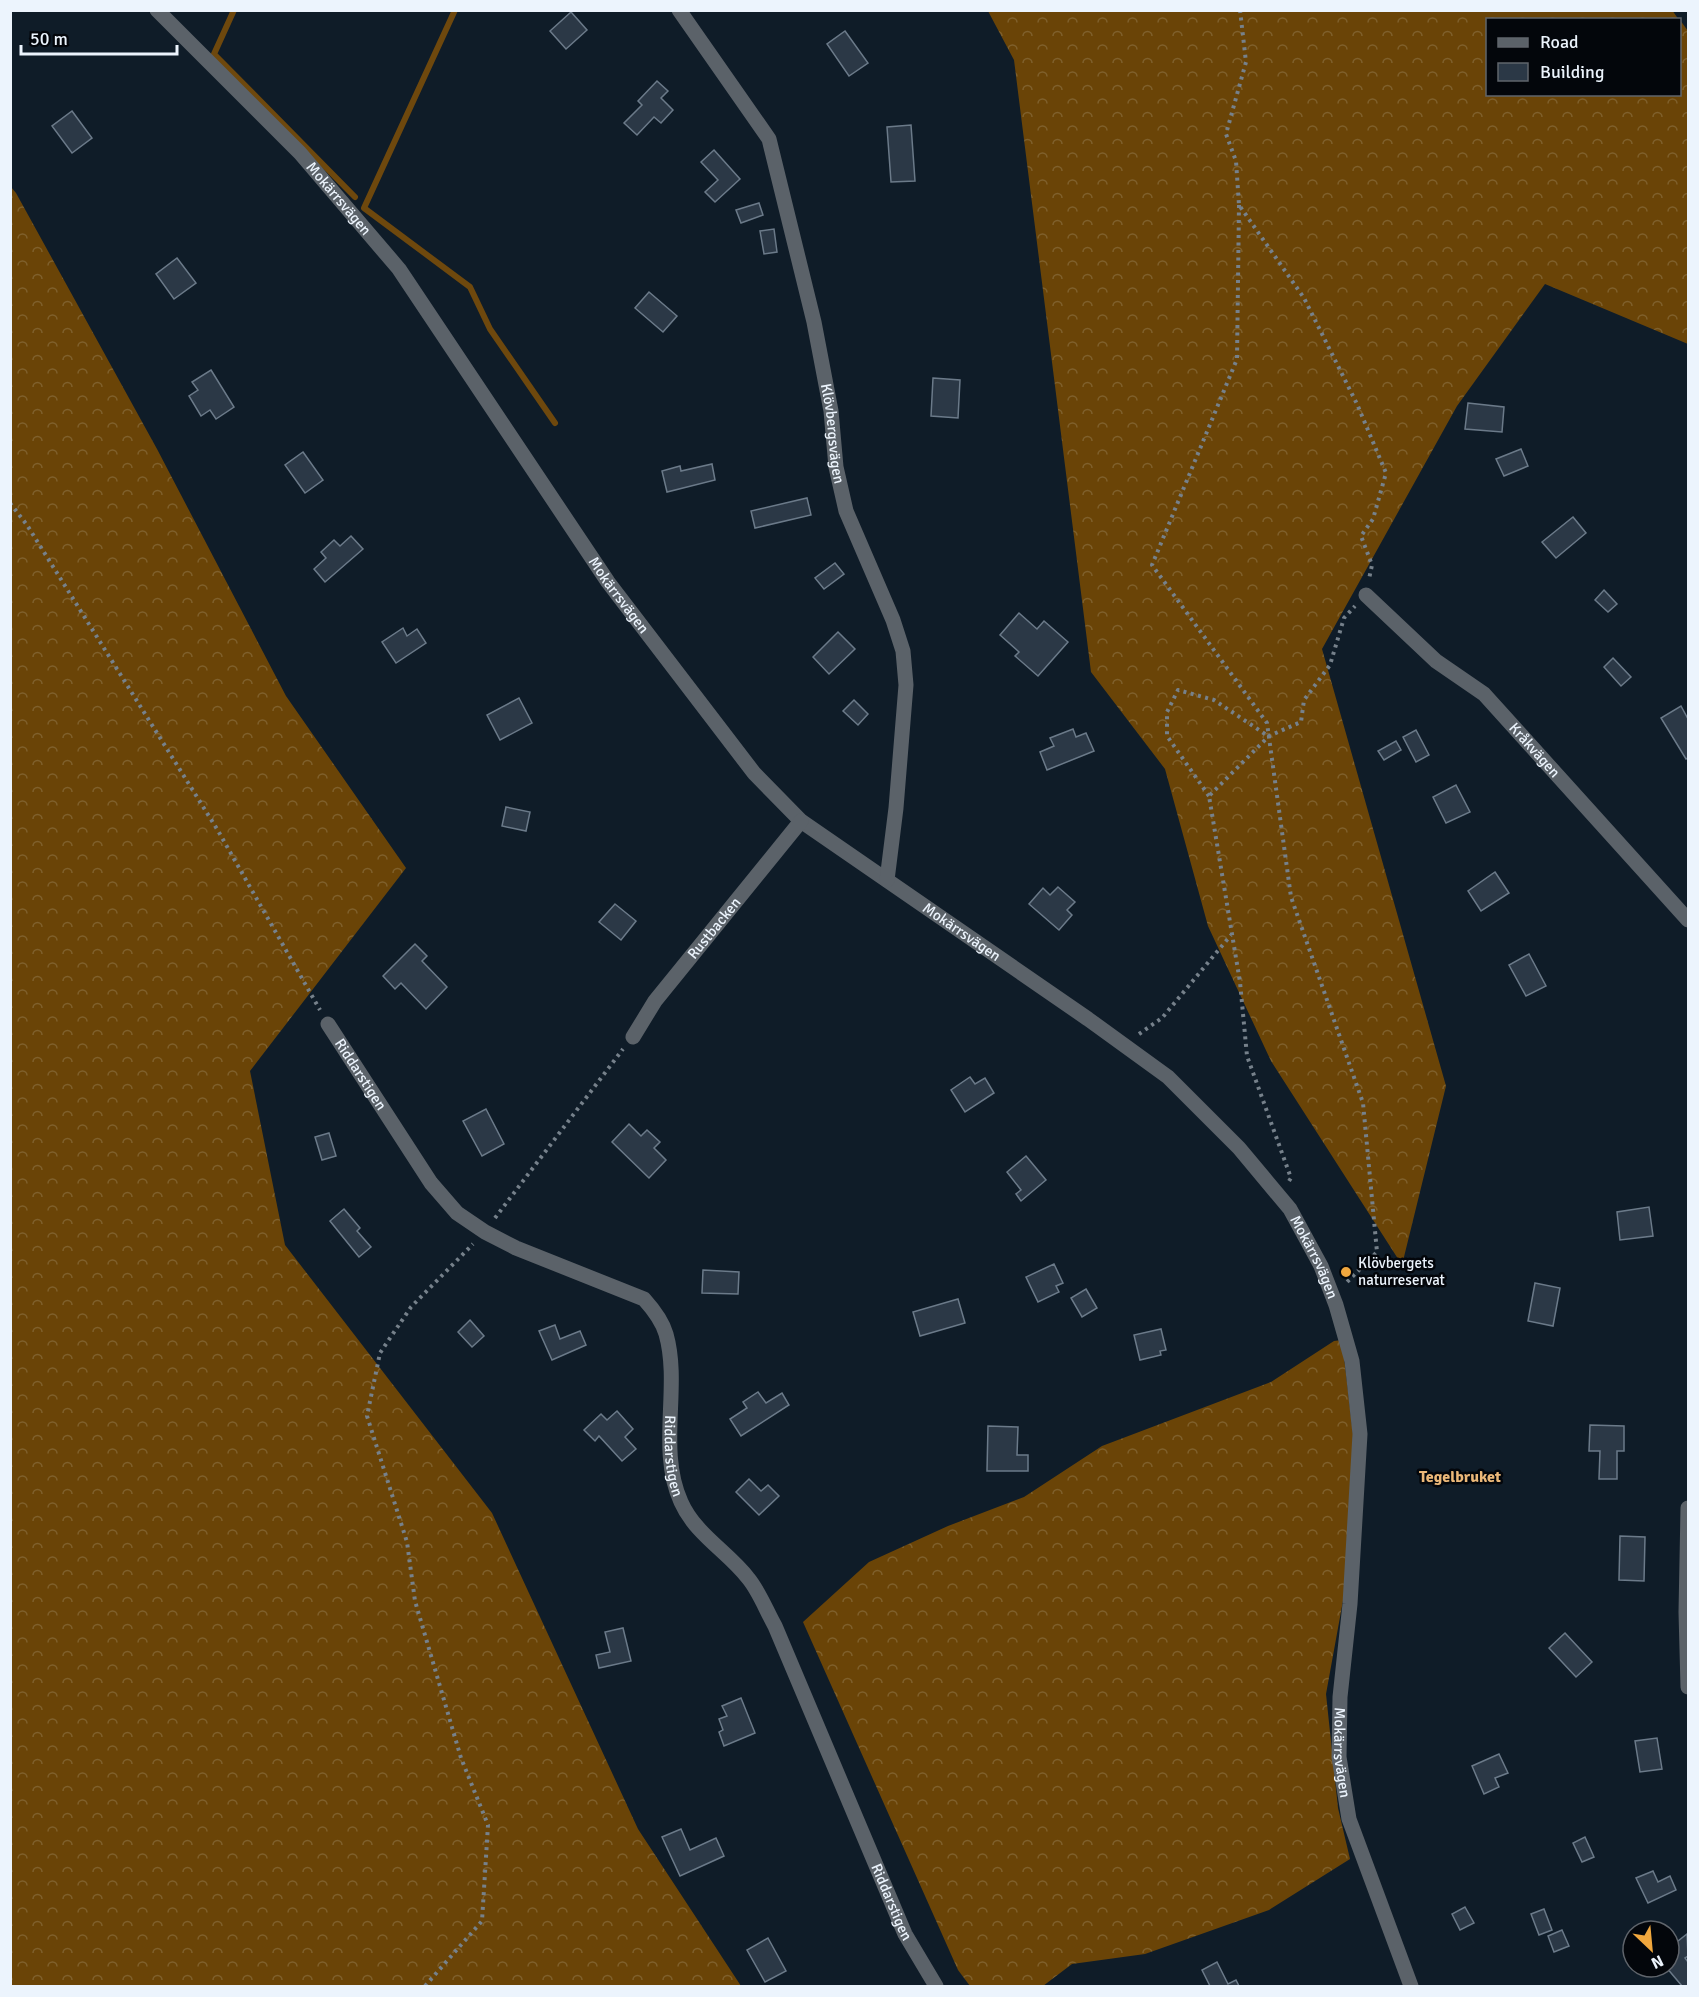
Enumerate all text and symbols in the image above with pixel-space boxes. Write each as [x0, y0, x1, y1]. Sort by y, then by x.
scale bar [21, 18, 177, 56]
legend [1486, 18, 1681, 96]
text: 50 m [30, 28, 68, 50]
text: Road [1540, 31, 1579, 53]
text: Building [1540, 61, 1604, 83]
street label: Mokärrsvägen [303, 158, 375, 239]
street label: Klövbergsvägen [817, 382, 849, 485]
street label: Mokärrsvägen [585, 553, 653, 637]
street label: Kråkvägen [1505, 719, 1564, 781]
street label: Rustbacken [684, 894, 744, 963]
street label: Mokärrsvägen [919, 899, 1004, 965]
street label: Riddarstigen [331, 1035, 390, 1114]
street label: Mokärrsvägen [1286, 1212, 1342, 1301]
place label: Klövbergets naturreservat [1358, 1254, 1445, 1289]
marker: Klövbergets naturreservat [1339, 1265, 1353, 1279]
street label: Riddarstigen [661, 1415, 687, 1499]
district label: Tegelbruket [1419, 1467, 1501, 1487]
street label: Mokärrsvägen [1330, 1707, 1354, 1799]
street label: Riddarstigen [867, 1861, 916, 1944]
north arrow [1621, 1919, 1681, 1979]
text: N [1648, 1950, 1667, 1973]

